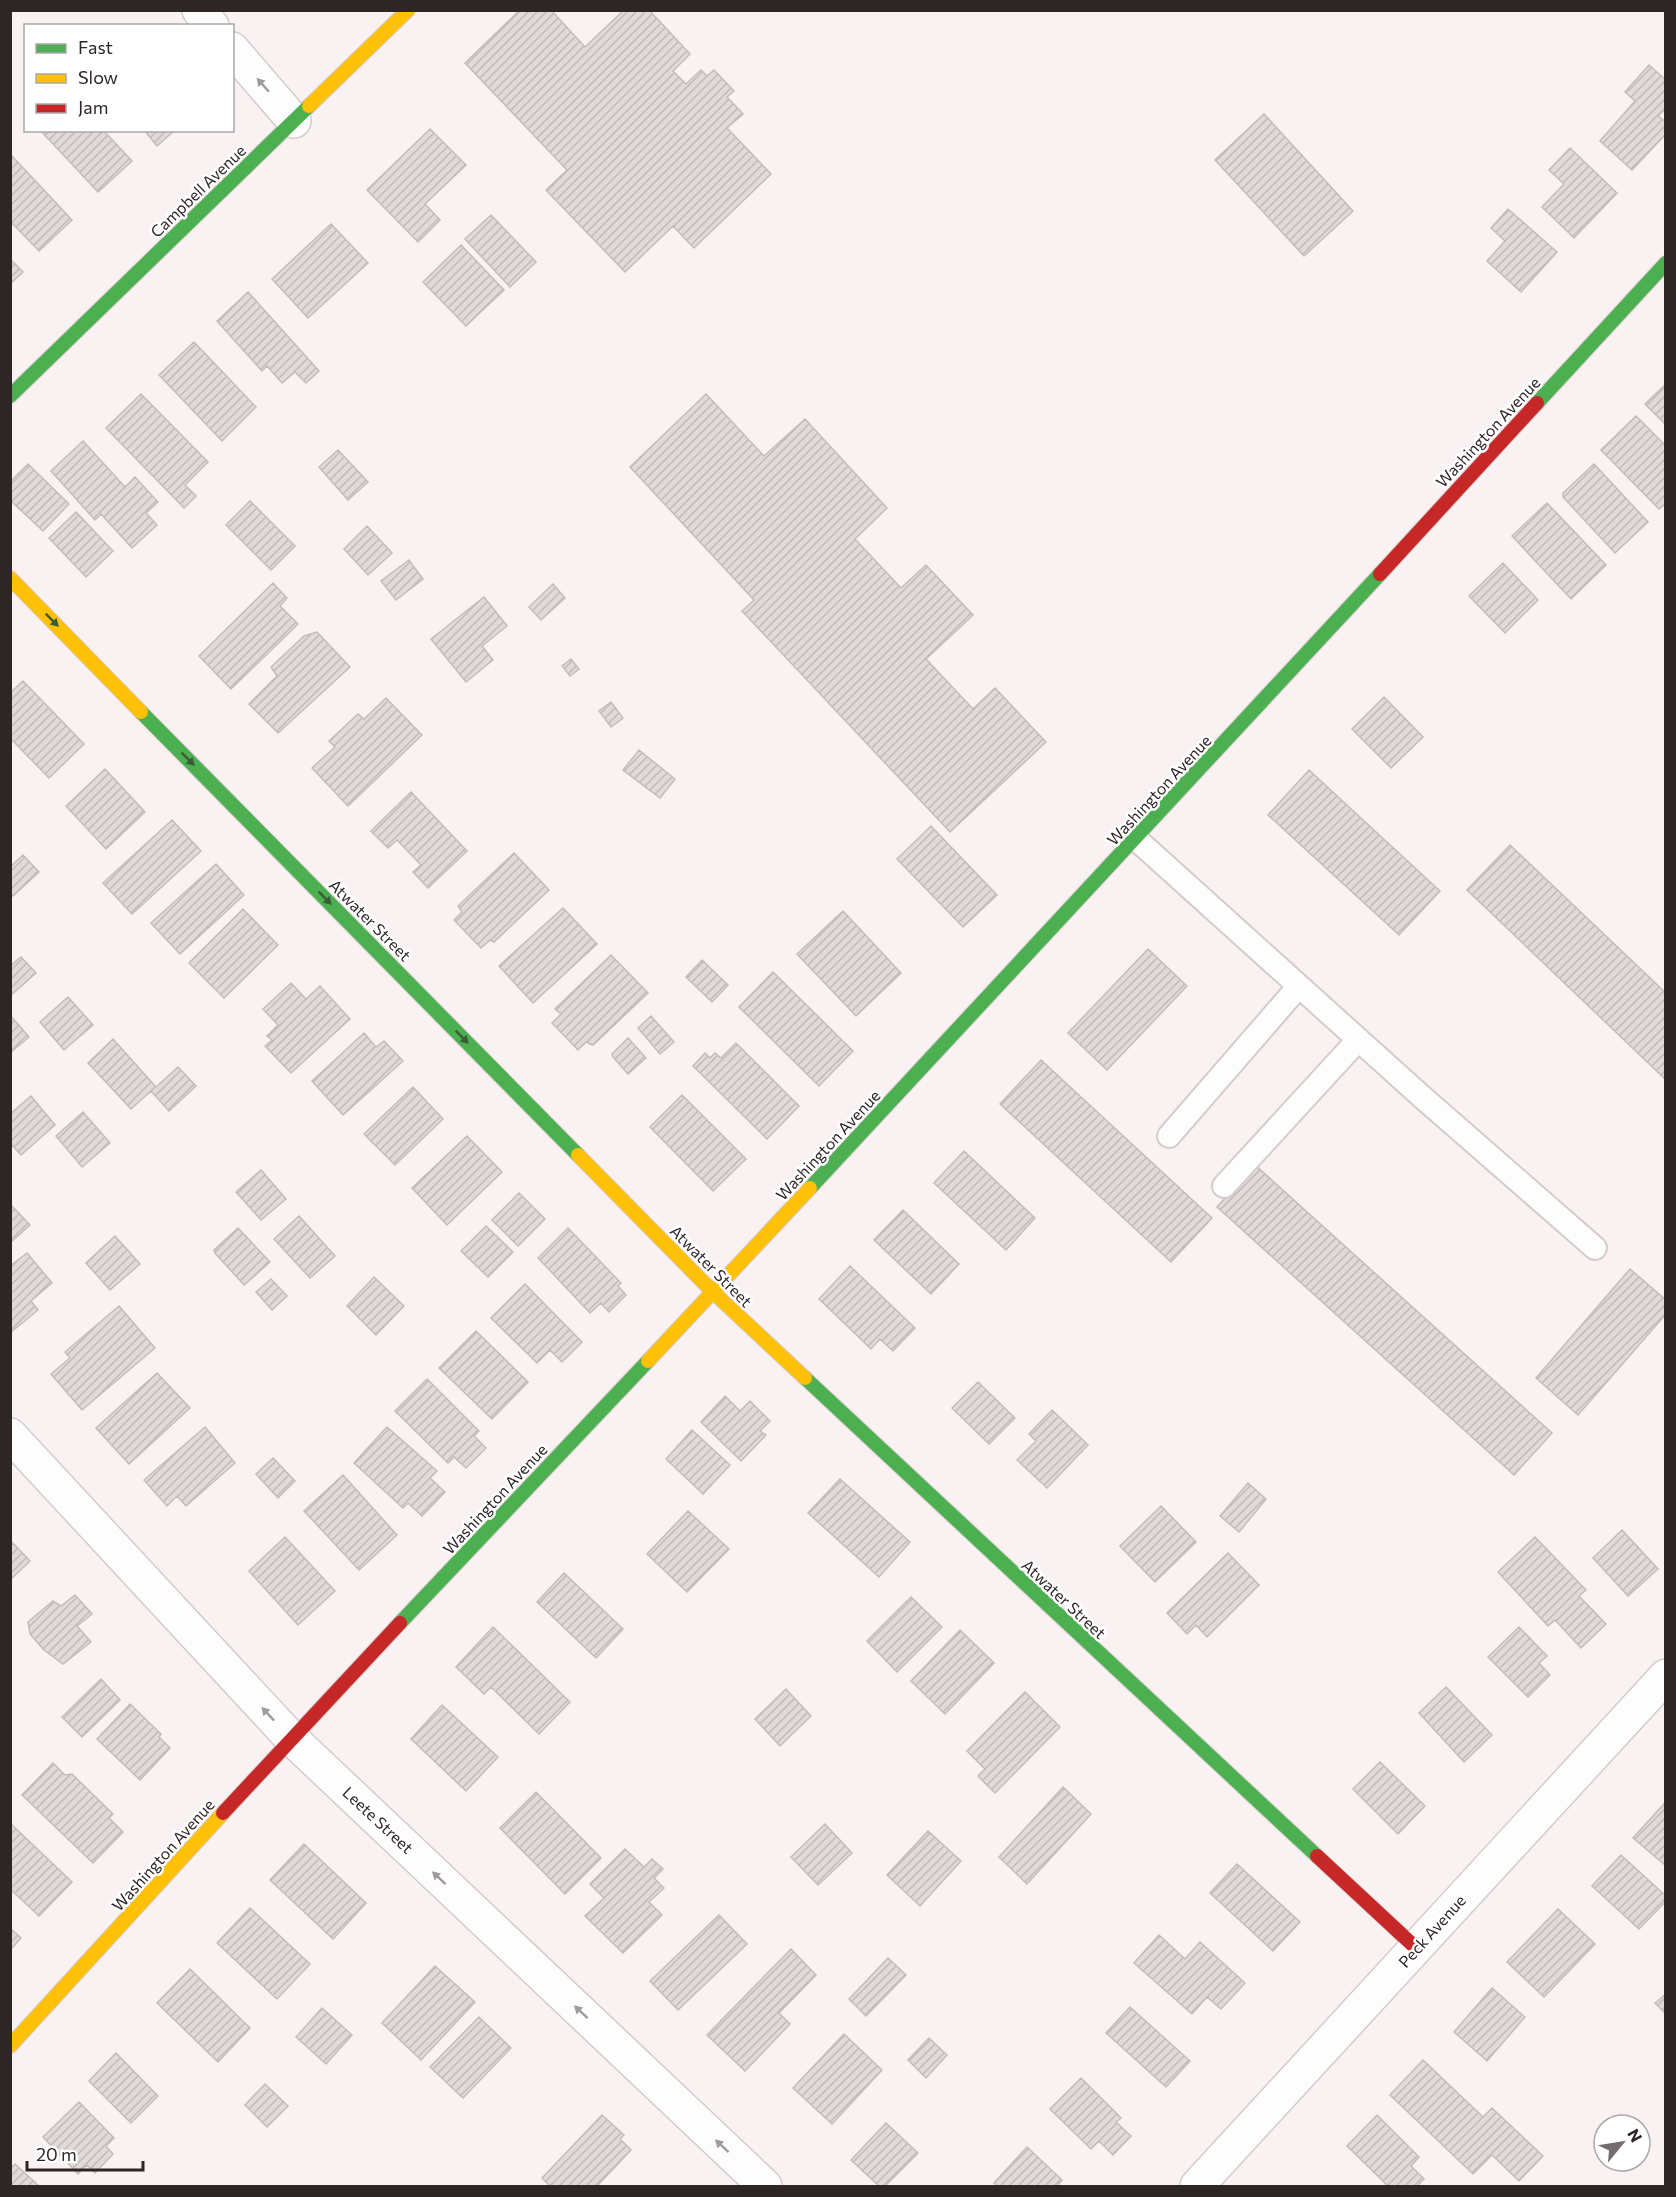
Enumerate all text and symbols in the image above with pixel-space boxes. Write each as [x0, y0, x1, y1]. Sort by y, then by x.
legend [24, 24, 234, 132]
text: Fast [78, 36, 113, 58]
text: Slow [78, 66, 118, 88]
one-way arrow [257, 77, 270, 93]
text: Jam [78, 96, 108, 118]
street label: Campbell Avenue [146, 140, 249, 241]
street label: Washington Avenue [1432, 373, 1544, 491]
one-way arrow [44, 613, 58, 627]
street label: Washington Avenue [1103, 731, 1215, 849]
one-way arrow [181, 752, 195, 766]
street label: Atwater Street [326, 875, 415, 965]
one-way arrow [318, 891, 332, 906]
one-way arrow [454, 1030, 468, 1044]
street label: Washington Avenue [772, 1086, 884, 1204]
street label: Atwater Street [667, 1221, 756, 1311]
street label: Washington Avenue [439, 1440, 551, 1558]
street label: Atwater Street [1019, 1555, 1110, 1643]
one-way arrow [262, 1707, 276, 1721]
street label: Leete Street [339, 1782, 418, 1857]
street label: Washington Avenue [107, 1795, 218, 1914]
one-way arrow [432, 1871, 447, 1885]
street label: Peck Avenue [1394, 1890, 1469, 1971]
one-way arrow [573, 2005, 588, 2019]
north arrow [1592, 2113, 1652, 2173]
text: N [1624, 2125, 1647, 2145]
scale bar [27, 2134, 142, 2172]
one-way arrow [715, 2139, 730, 2153]
text: 20 m [36, 2143, 77, 2165]

